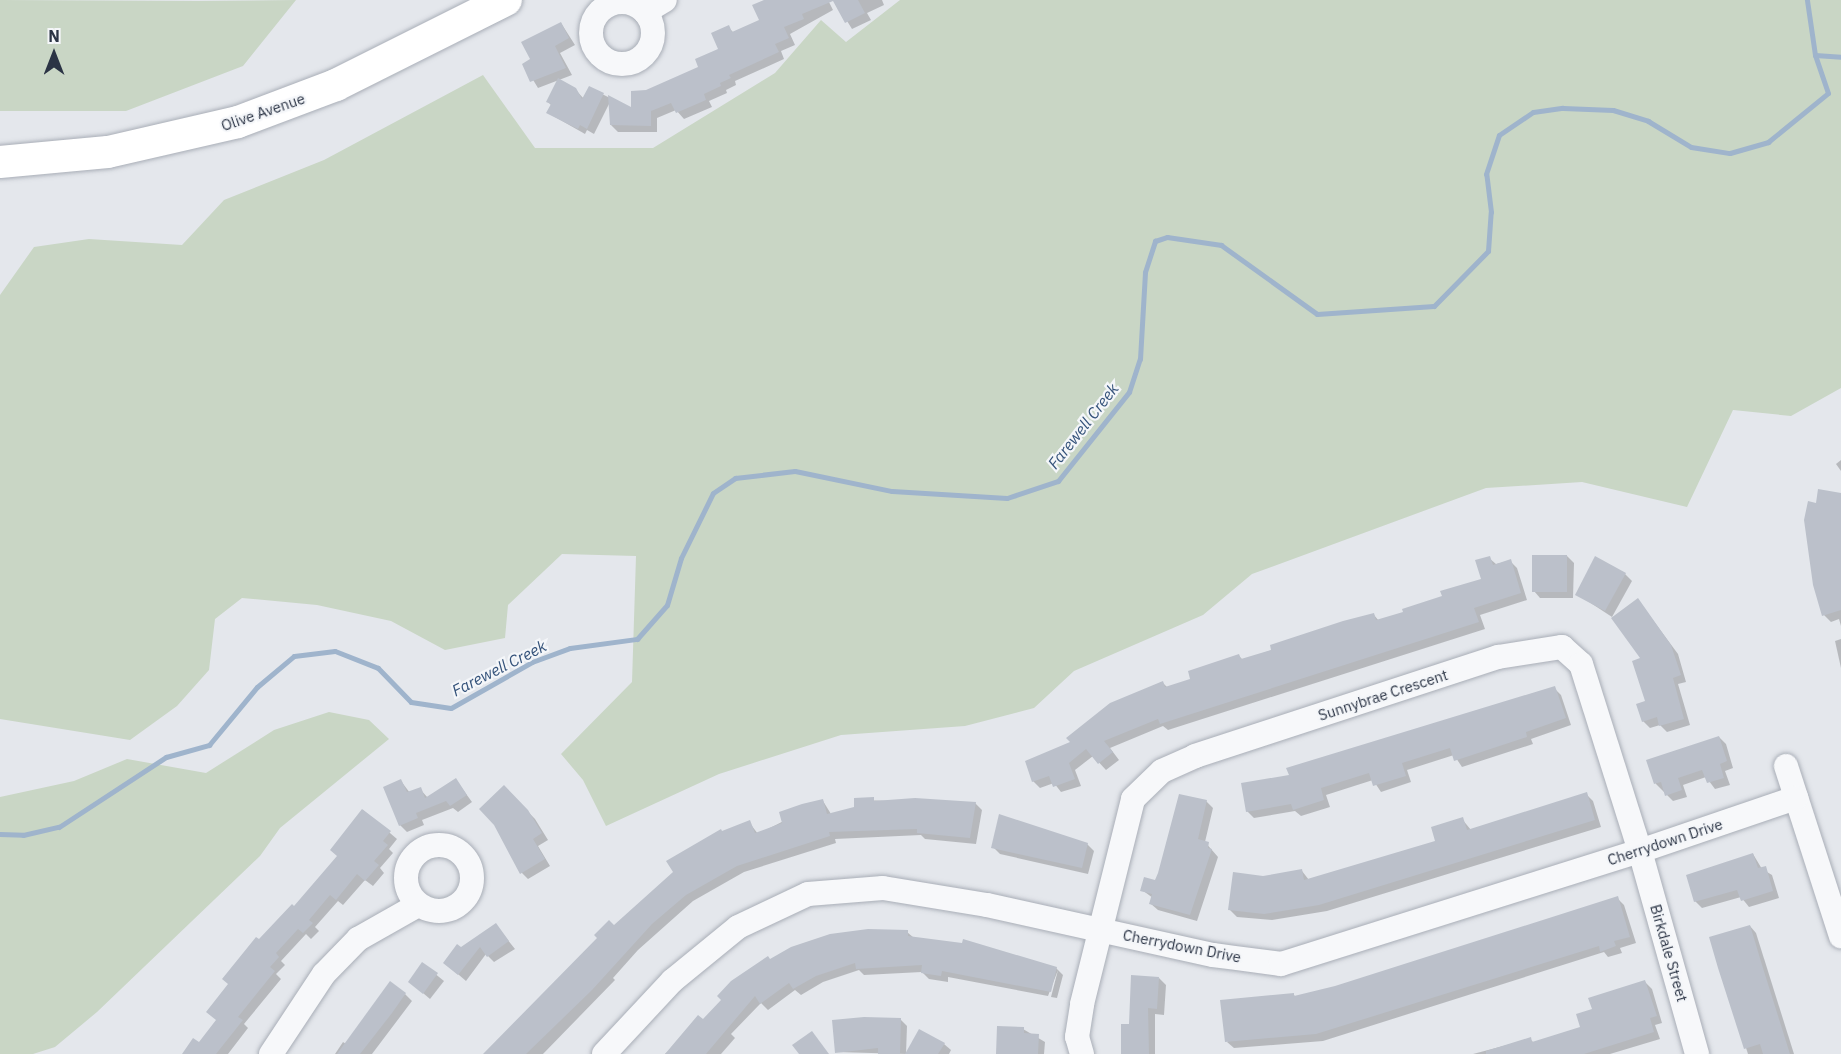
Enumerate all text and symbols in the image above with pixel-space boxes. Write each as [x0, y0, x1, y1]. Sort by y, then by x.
north arrow [24, 24, 84, 84]
text: N [48, 26, 60, 46]
street label: Olive Avenue [219, 89, 307, 135]
water label: Farewell Creek [1044, 379, 1122, 473]
water label: Farewell Creek [449, 636, 549, 700]
street label: Sunnybrae Crescent [1316, 666, 1450, 724]
street label: Cherrydown Drive [1605, 815, 1725, 869]
street label: Birkdale Street [1647, 902, 1691, 1004]
street label: Cherrydown Drive [1121, 926, 1243, 966]

